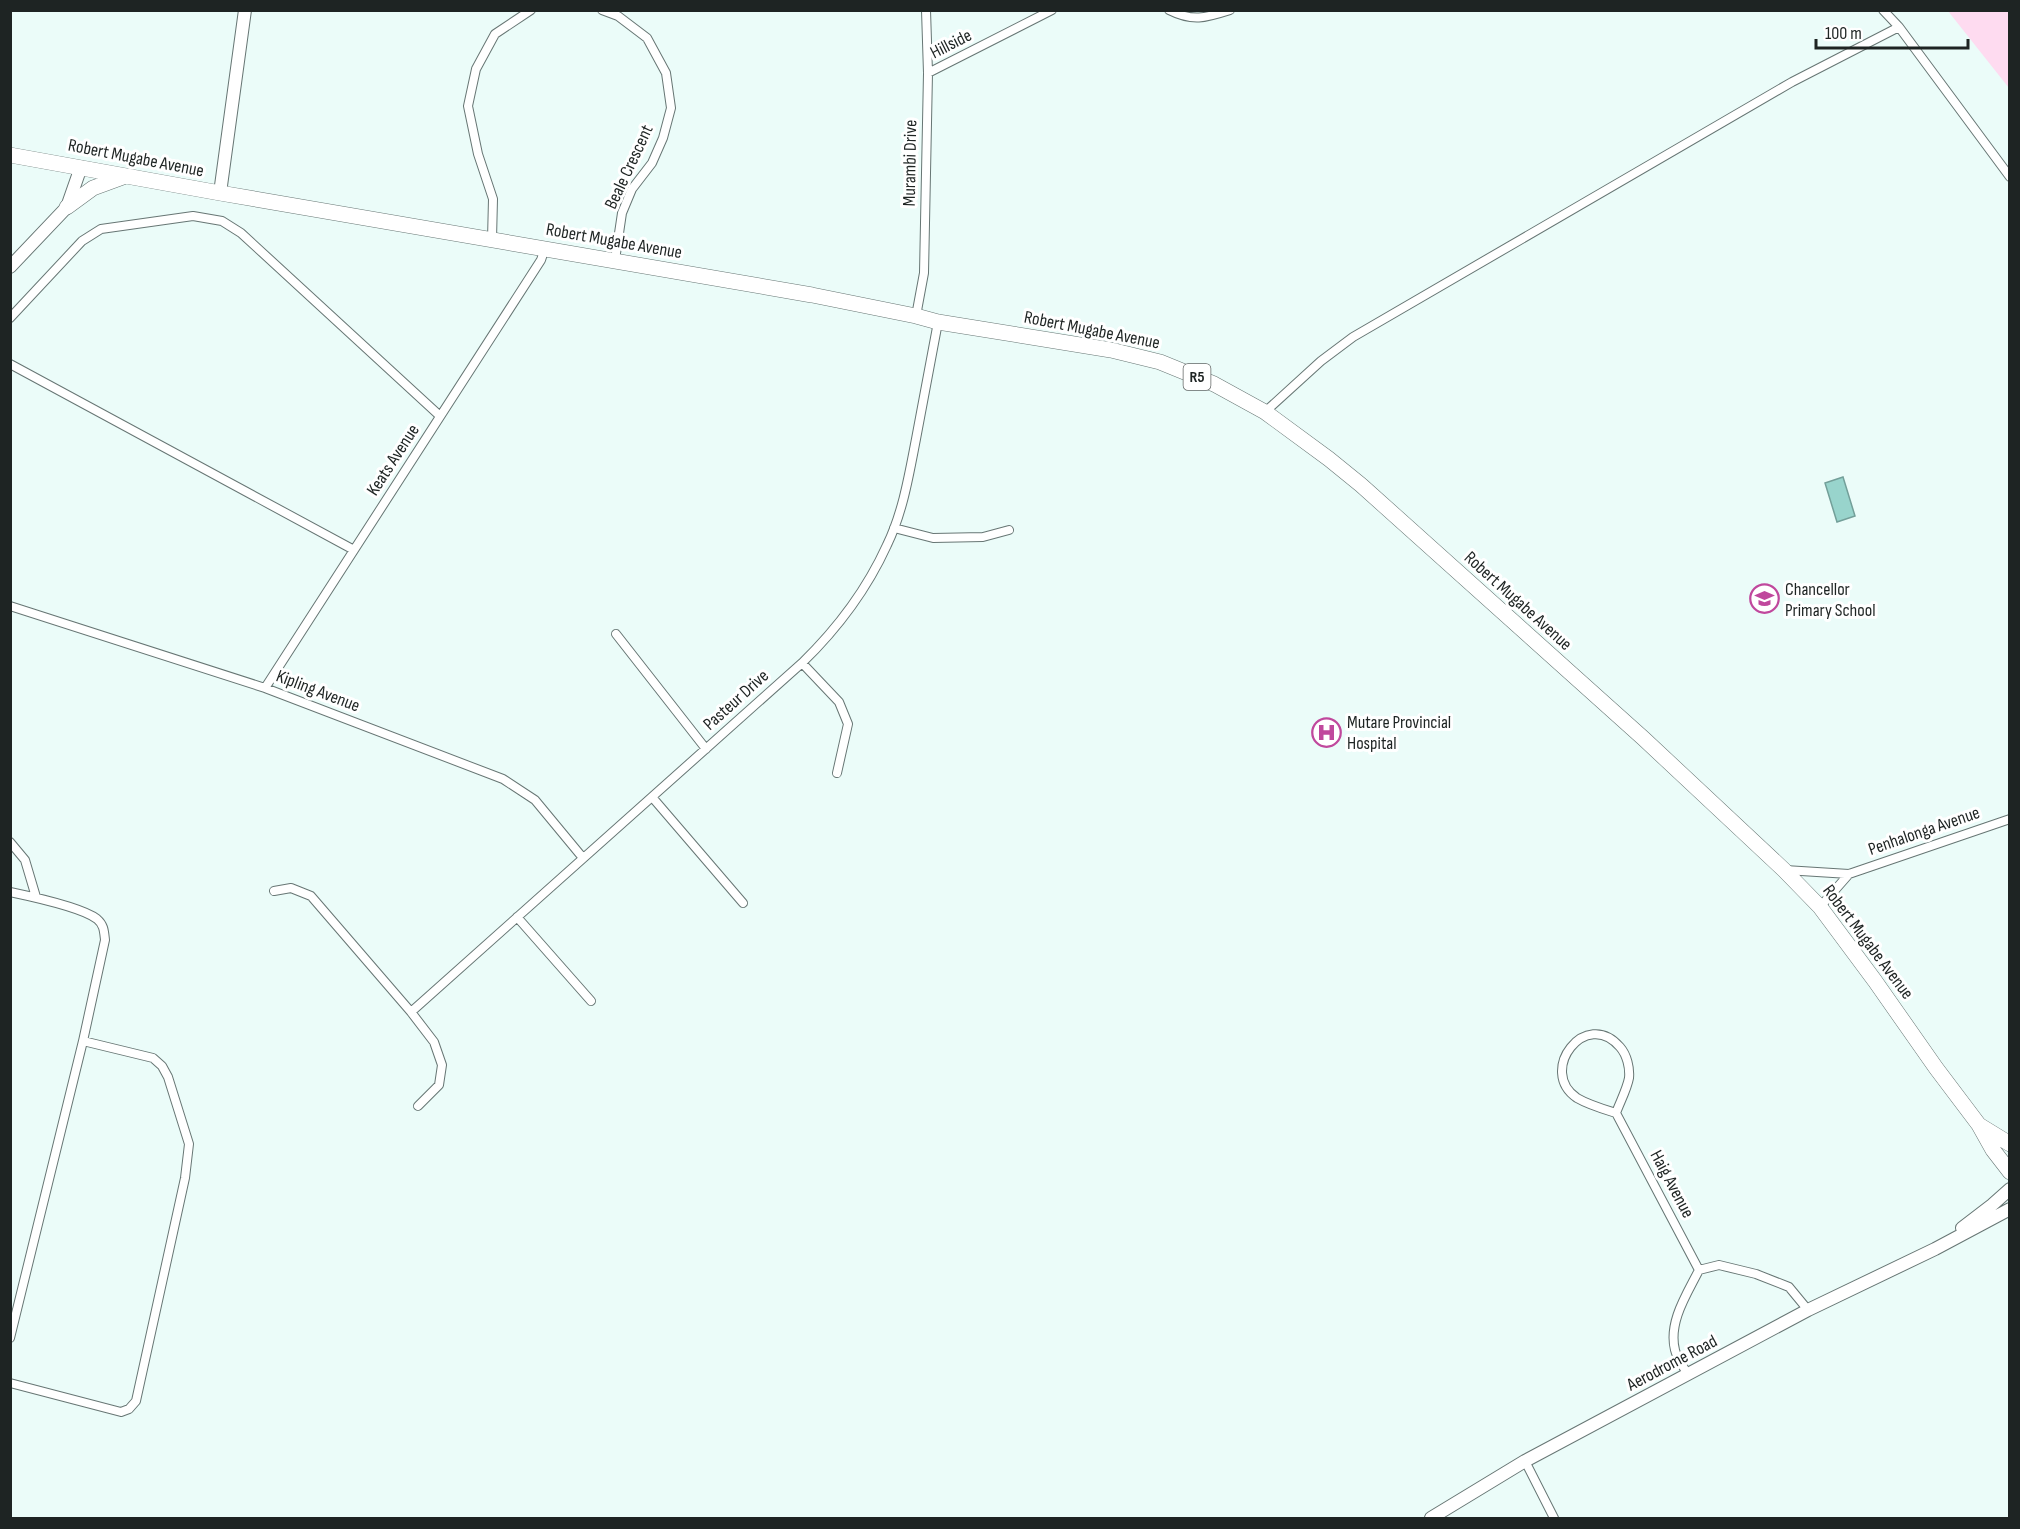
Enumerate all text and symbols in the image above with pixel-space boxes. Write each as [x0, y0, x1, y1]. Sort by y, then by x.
scale bar [1816, 12, 1968, 50]
text: 100 m [1825, 23, 1862, 44]
street label: Hillside [927, 25, 975, 63]
street label: Murambi Drive [899, 119, 921, 207]
street label: Beale Crescent [600, 121, 658, 212]
street label: Robert Mugabe Avenue [66, 135, 206, 181]
street label: Robert Mugabe Avenue [544, 219, 684, 263]
street label: Robert Mugabe Avenue [1022, 307, 1162, 353]
road number: R5 [1184, 364, 1210, 390]
street label: Keats Avenue [362, 420, 424, 500]
street label: Robert Mugabe Avenue [1460, 547, 1576, 655]
place label: Chancellor Primary School [1785, 579, 1876, 621]
school or university icon: Chancellor Primary School [1748, 583, 1780, 615]
street label: Kipling Avenue [273, 665, 363, 717]
street label: Pasteur Drive [699, 665, 773, 735]
place label: Mutare Provincial Hospital [1347, 712, 1451, 754]
hospital icon: Mutare Provincial Hospital [1310, 716, 1342, 748]
street label: Penhalonga Avenue [1866, 802, 1982, 860]
street label: Robert Mugabe Avenue [1818, 881, 1918, 1003]
street label: Haig Avenue [1645, 1147, 1699, 1221]
street label: Aerodrome Road [1622, 1330, 1721, 1396]

